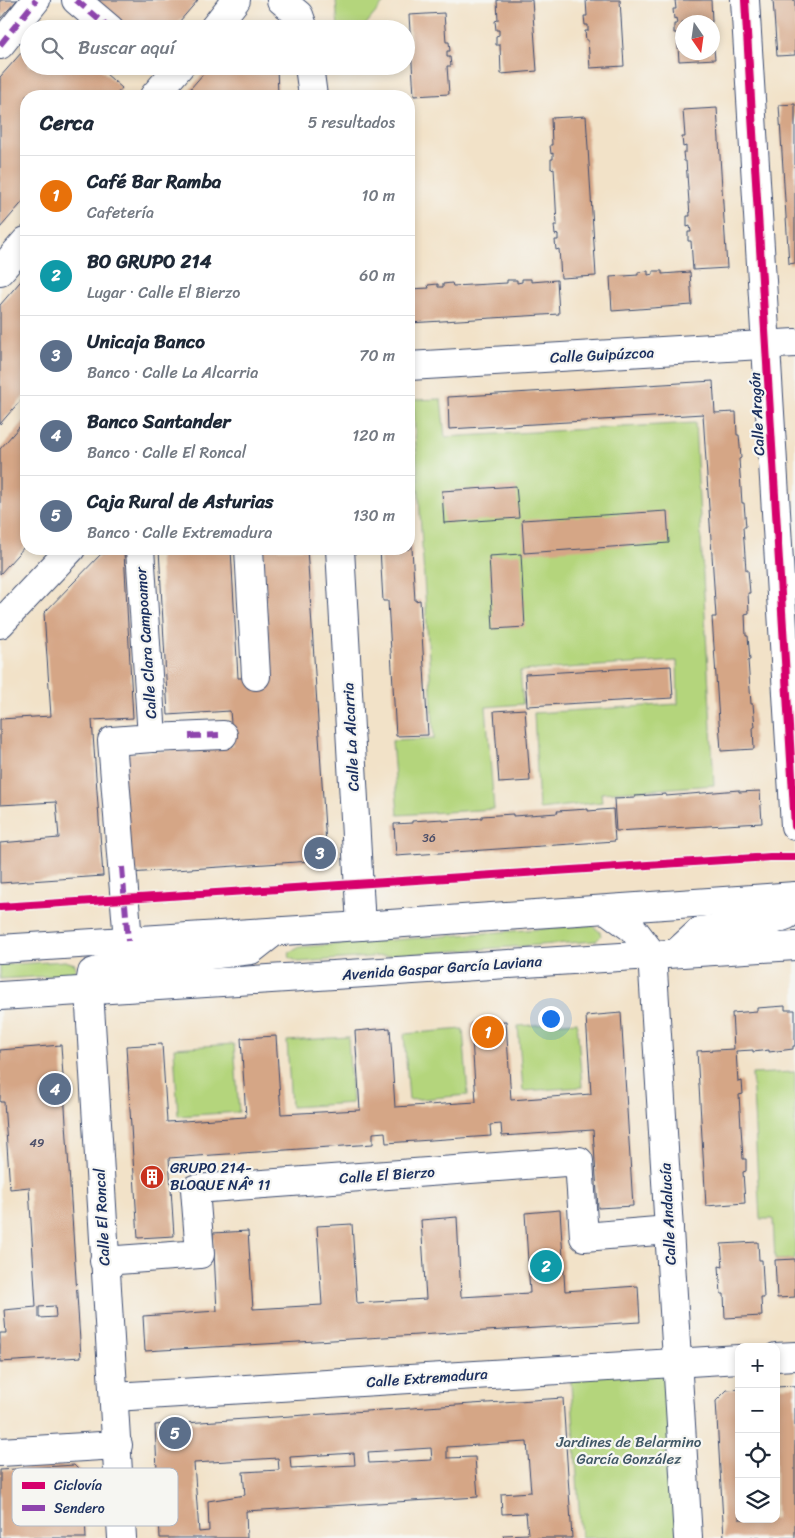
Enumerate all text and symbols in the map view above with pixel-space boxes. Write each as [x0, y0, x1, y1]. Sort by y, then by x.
north arrow [675, 15, 720, 60]
search box [20, 20, 415, 75]
text: Buscar aquí [78, 31, 175, 64]
icon: search [38, 34, 66, 62]
text: Cerca [40, 104, 94, 142]
text: 5 resultados [308, 108, 395, 137]
text: Café Bar Ramba [87, 165, 221, 198]
text: 1 [53, 181, 59, 210]
text: 10 m [362, 181, 395, 210]
text: Cafetería [87, 198, 154, 227]
text: BO GRUPO 214 [87, 245, 212, 278]
text: 2 [51, 261, 61, 290]
text: 60 m [359, 261, 395, 290]
text: Lugar · Calle El Bierzo [87, 278, 240, 307]
text: Unicaja Banco [87, 325, 205, 358]
street label: Calle Guipúzcoa [549, 339, 655, 371]
text: 3 [52, 341, 60, 370]
text: 70 m [359, 341, 395, 370]
text: Banco · Calle La Alcarria [87, 358, 258, 387]
street label: Calle Aragón [742, 371, 772, 457]
text: Banco Santander [87, 405, 230, 438]
text: 4 [51, 421, 61, 450]
text: 120 m [352, 421, 395, 450]
text: Banco · Calle El Roncal [87, 438, 246, 467]
text: Caja Rural de Asturias [87, 485, 274, 518]
text: 5 [51, 501, 61, 530]
text: 130 m [353, 501, 395, 530]
text: Banco · Calle Extremadura [87, 518, 272, 547]
street label: Calle Clara Campoamor [128, 565, 164, 720]
street label: Calle La Alcarria [335, 682, 367, 792]
house number: 36 [422, 827, 436, 849]
pin: 3 [304, 834, 336, 872]
street label: Avenida Gaspar García Laviana [340, 948, 543, 988]
your location [538, 1006, 564, 1032]
pin: 1 [472, 1013, 504, 1051]
pin: 4 [39, 1070, 71, 1108]
house number: 49 [30, 1132, 44, 1154]
place label: GRUPO 214- BLOQUE NÂº 11 [170, 1155, 270, 1198]
street label: Calle El Bierzo [338, 1159, 436, 1191]
street label: Calle Andalucía [652, 1162, 684, 1266]
building icon: GRUPO 214- BLOQUE NÂº 11 [139, 1164, 165, 1190]
street label: Calle El Roncal [86, 1167, 118, 1266]
pin: 2 [530, 1247, 562, 1285]
map controls [735, 1343, 780, 1523]
button: + [735, 1343, 780, 1388]
street label: Calle Extremadura [365, 1361, 489, 1395]
button: − [735, 1388, 780, 1433]
pin: 5 [159, 1414, 191, 1452]
park label: Jardines de Belarmino García González [555, 1429, 702, 1472]
button: locate [735, 1433, 780, 1478]
legend [12, 1468, 178, 1526]
text: Ciclovía [54, 1473, 102, 1498]
button: layers [735, 1478, 780, 1523]
text: Sendero [54, 1496, 105, 1521]

